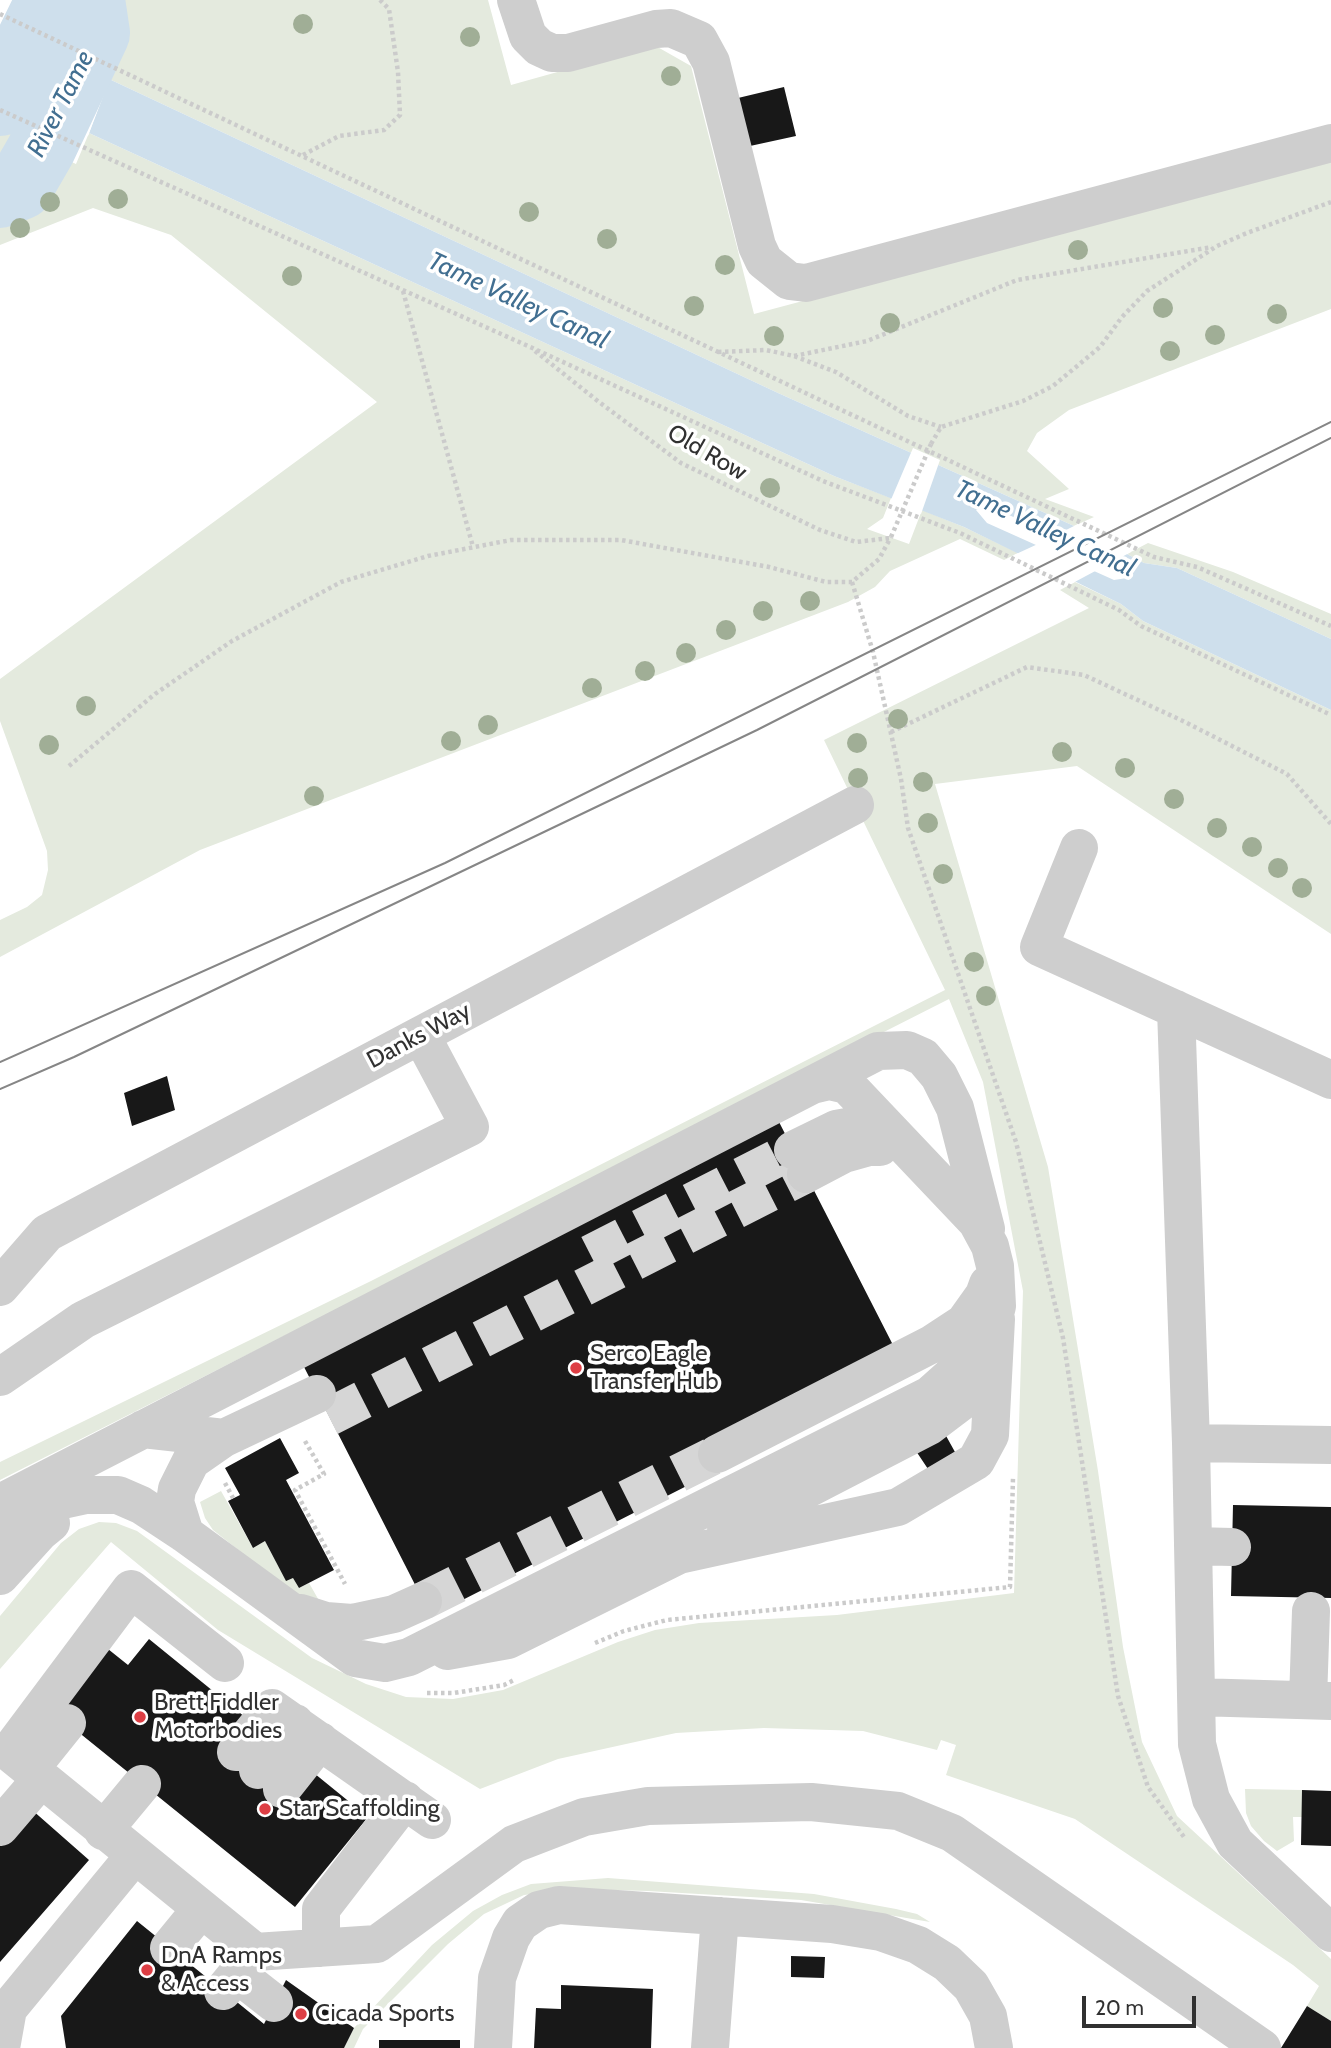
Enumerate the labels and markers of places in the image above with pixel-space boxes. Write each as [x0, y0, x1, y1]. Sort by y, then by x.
place label: Serco Eagle Transfer Hub [590, 1340, 719, 1396]
marker: Serco Eagle Transfer Hub [568, 1360, 584, 1376]
place label: Brett Fiddler Motorbodies [154, 1689, 282, 1745]
marker: Brett Fiddler Motorbodies [132, 1709, 148, 1725]
place label: Star Scaffolding [279, 1795, 440, 1823]
marker: Star Scaffolding [257, 1801, 273, 1817]
place label: DnA Ramps & Access [161, 1942, 282, 1998]
marker: DnA Ramps & Access [139, 1962, 155, 1978]
place label: Cicada Sports [315, 2000, 454, 2028]
marker: Cicada Sports [293, 2006, 309, 2022]

